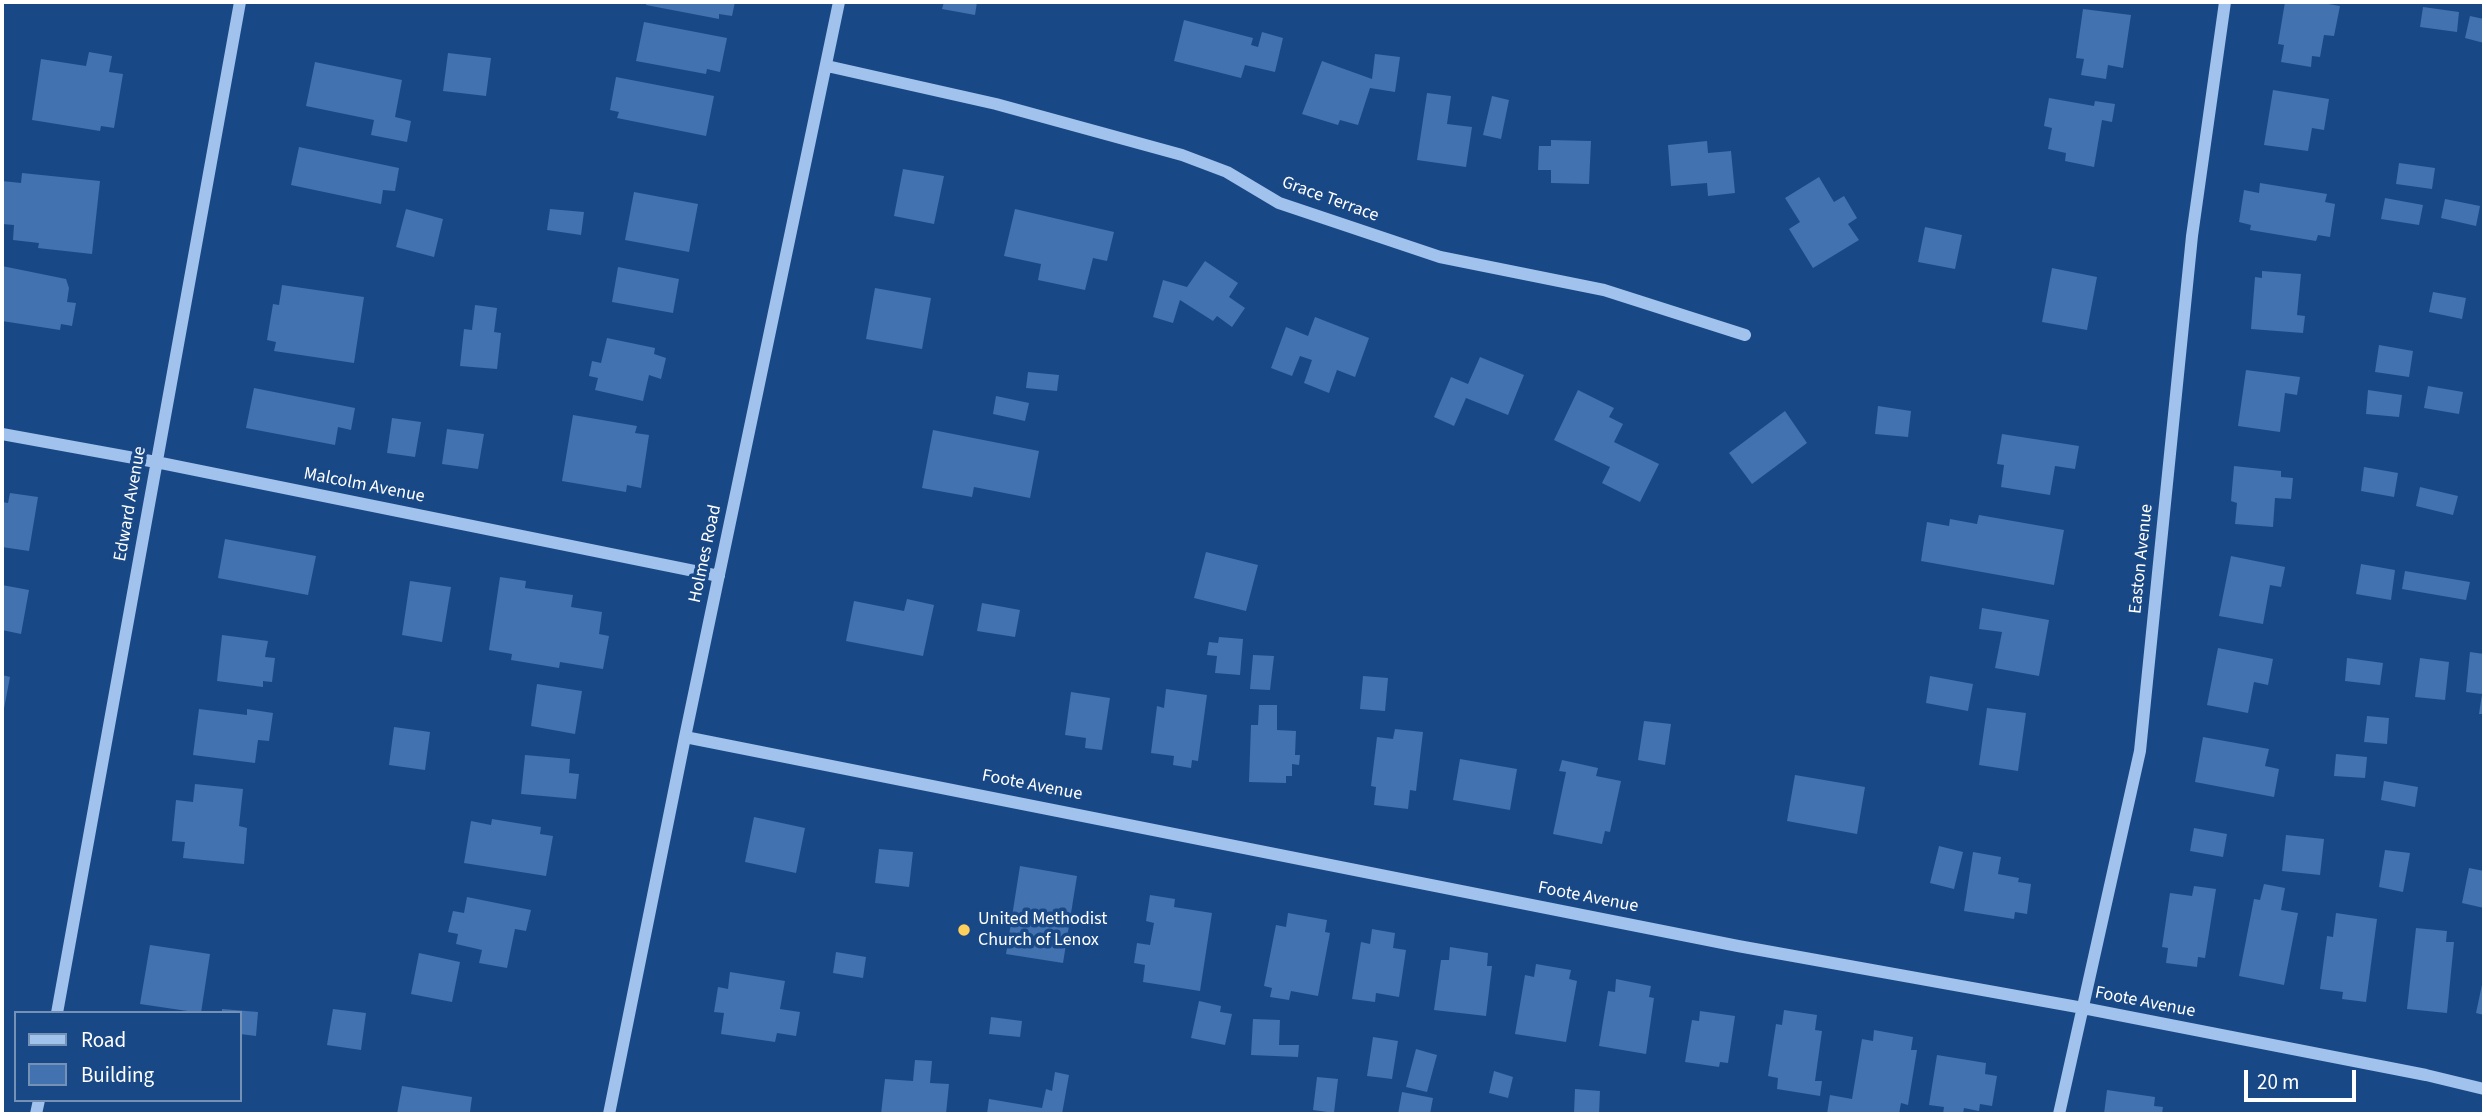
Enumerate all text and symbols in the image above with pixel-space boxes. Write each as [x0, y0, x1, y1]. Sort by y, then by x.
street label: Grace Terrace [1279, 172, 1381, 228]
street label: Edward Avenue [110, 445, 152, 563]
street label: Malcolm Avenue [302, 464, 426, 508]
street label: Holmes Road [685, 503, 727, 605]
street label: Easton Avenue [2125, 503, 2159, 615]
street label: Foote Avenue [980, 766, 1084, 806]
street label: Foote Avenue [1536, 878, 1640, 918]
place label: United Methodist Church of Lenox [978, 909, 1107, 951]
marker: United Methodist Church of Lenox [956, 922, 972, 938]
street label: Foote Avenue [2093, 983, 2197, 1023]
legend [14, 1011, 242, 1102]
text: Road [81, 1025, 126, 1055]
scale bar [2248, 1056, 2360, 1100]
text: Building [81, 1060, 154, 1090]
text: 20 m [2257, 1067, 2299, 1097]

